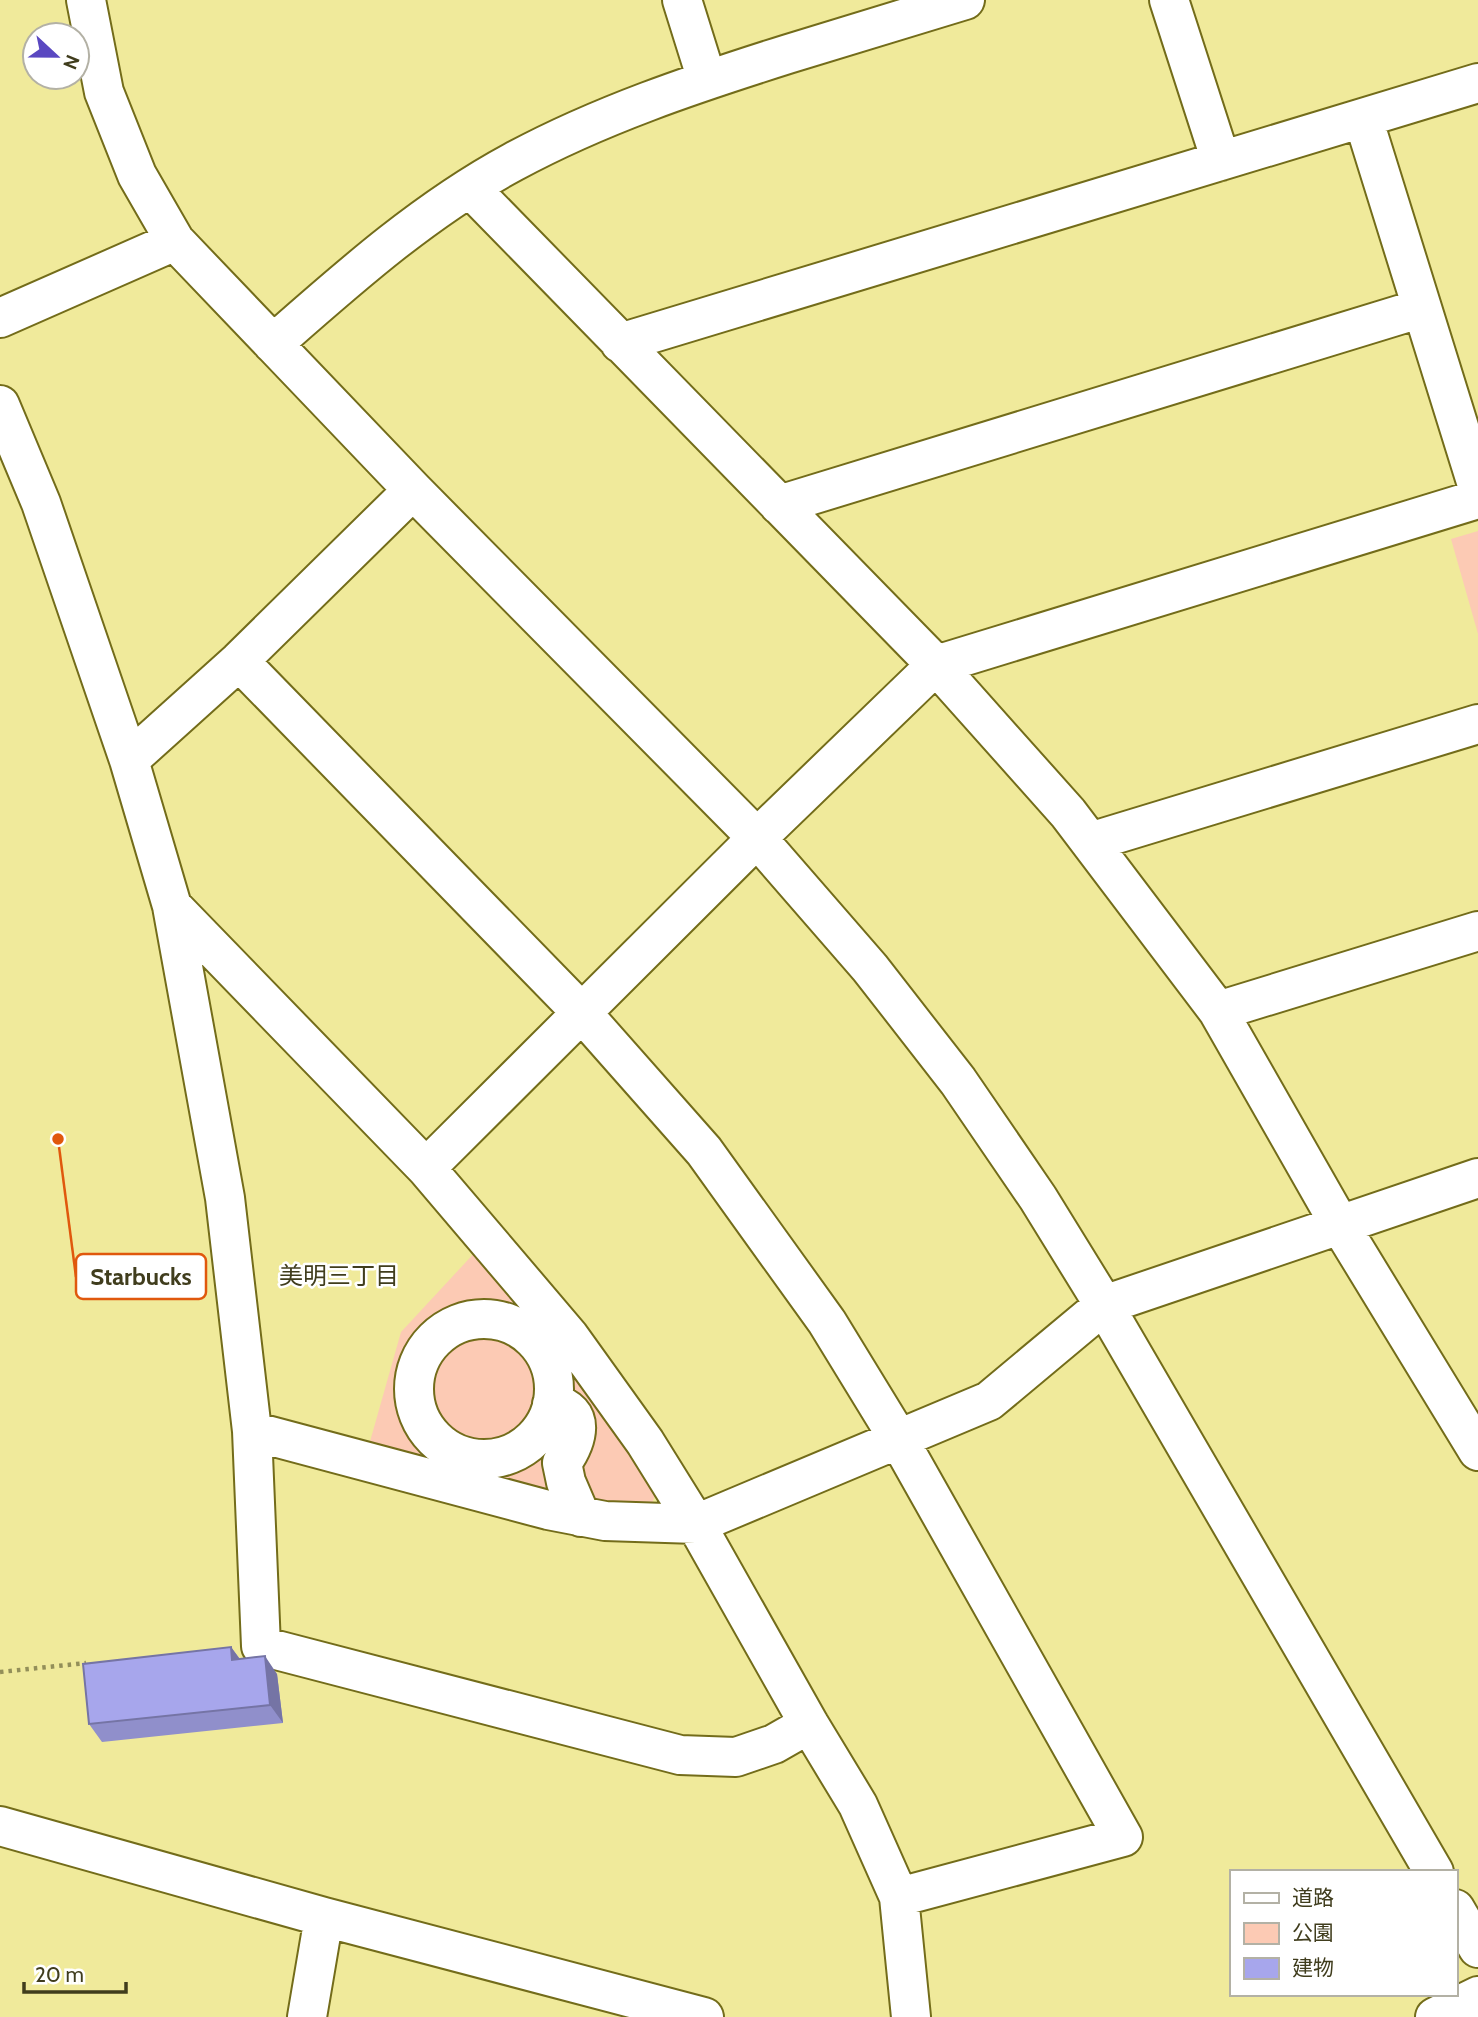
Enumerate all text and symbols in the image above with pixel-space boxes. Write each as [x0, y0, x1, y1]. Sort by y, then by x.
north arrow [21, 21, 91, 91]
text: N [58, 52, 84, 73]
callout: Starbucks [76, 1254, 206, 1299]
district label: 美明三丁目 [279, 1261, 399, 1290]
text: Starbucks [90, 1262, 192, 1291]
legend [1230, 1870, 1457, 1996]
text: 道路 [1292, 1885, 1334, 1910]
text: 公園 [1292, 1920, 1334, 1945]
scale bar [24, 1951, 126, 1995]
text: 建物 [1292, 1955, 1334, 1980]
text: 20 m [35, 1962, 84, 1987]

